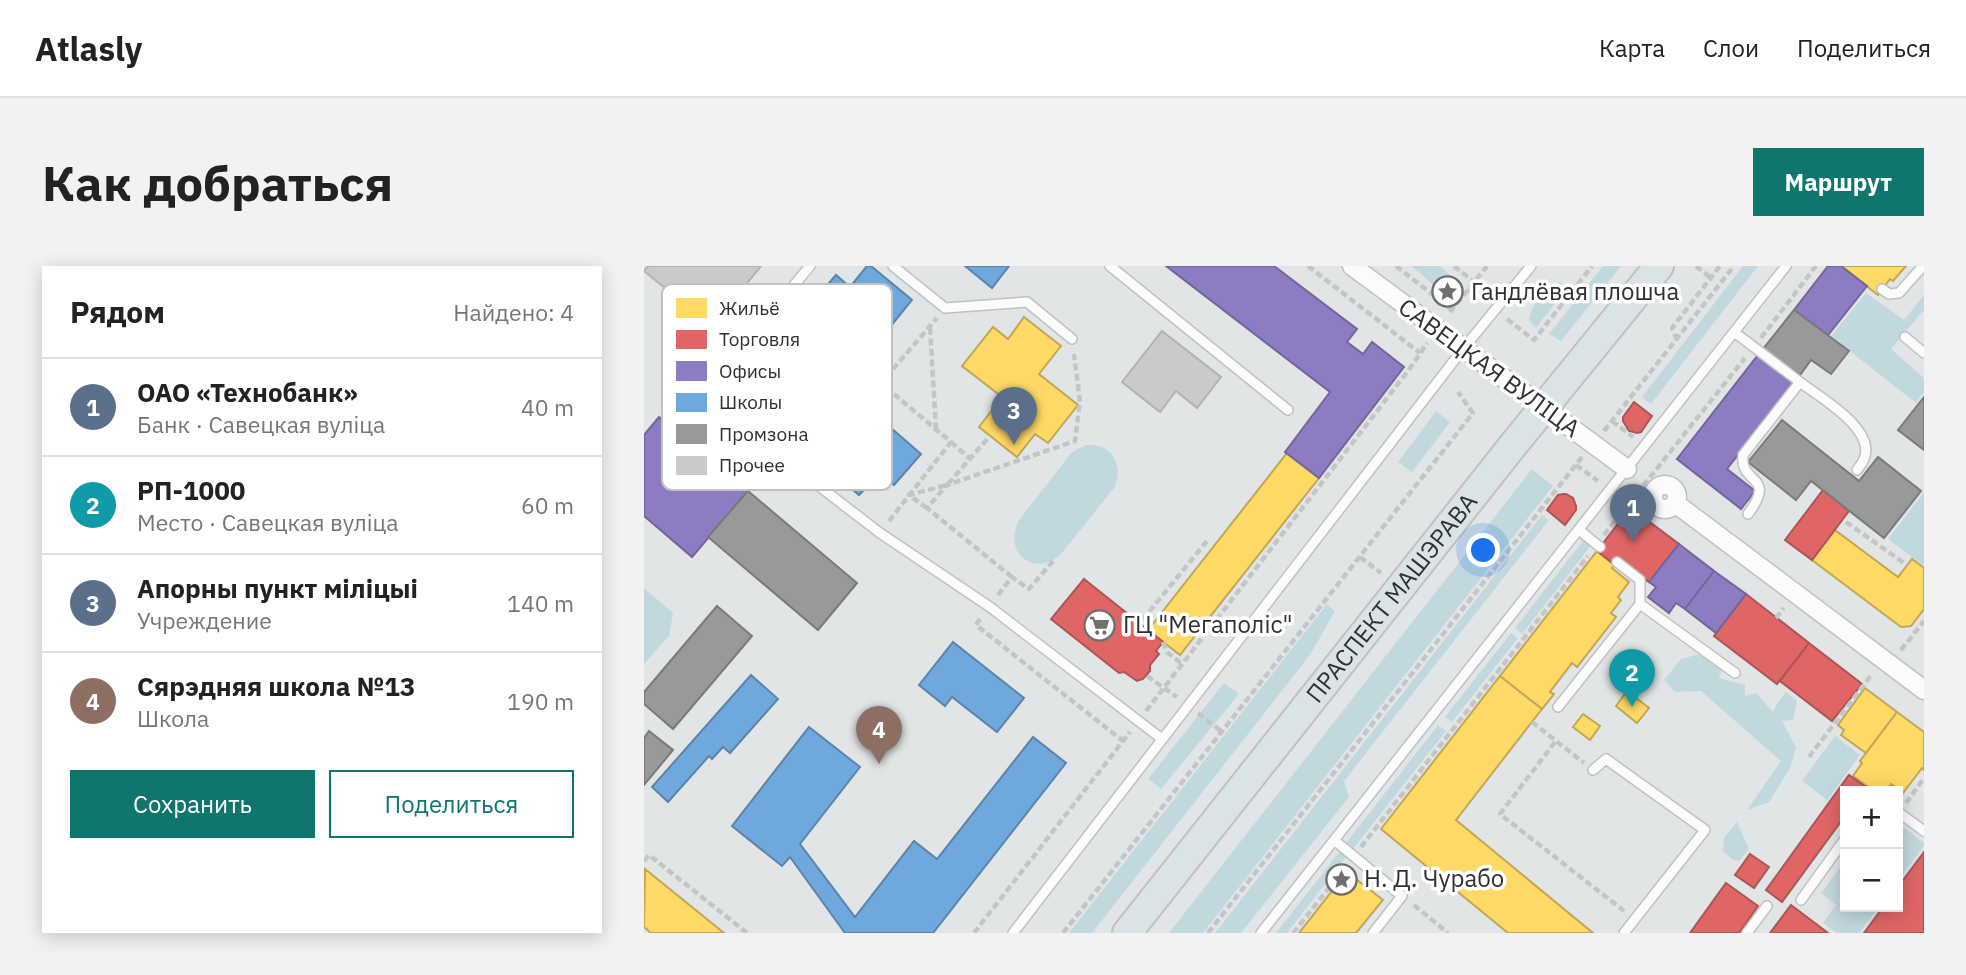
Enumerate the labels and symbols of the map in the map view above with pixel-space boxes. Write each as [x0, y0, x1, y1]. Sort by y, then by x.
place icon: Гандлёвая плошча [1431, 275, 1465, 309]
place label: Гандлёвая плошча [1471, 275, 1679, 307]
legend [662, 284, 892, 490]
street label: САВЕЦКАЯ ВУЛІЦА [1392, 290, 1587, 444]
text: Жильё [719, 296, 780, 320]
text: Торговля [719, 327, 800, 351]
text: Офисы [719, 359, 781, 383]
pin: 3 [991, 387, 1037, 445]
text: Школы [719, 390, 782, 414]
text: Промзона [719, 422, 809, 446]
text: Прочее [719, 453, 785, 477]
pin: 1 [1610, 484, 1656, 542]
street label: ПРАСПЕКТ МАШЭРАВА [1298, 486, 1484, 709]
your location [1466, 533, 1500, 567]
supermarket icon: ГЦ "Мегаполіс" [1083, 608, 1117, 642]
place label: ГЦ "Мегаполіс" [1123, 608, 1293, 640]
pin: 2 [1609, 649, 1655, 707]
pin: 4 [856, 706, 902, 764]
place icon: Н. Д. Чурабо [1324, 862, 1358, 896]
place label: Н. Д. Чурабо [1364, 862, 1504, 894]

